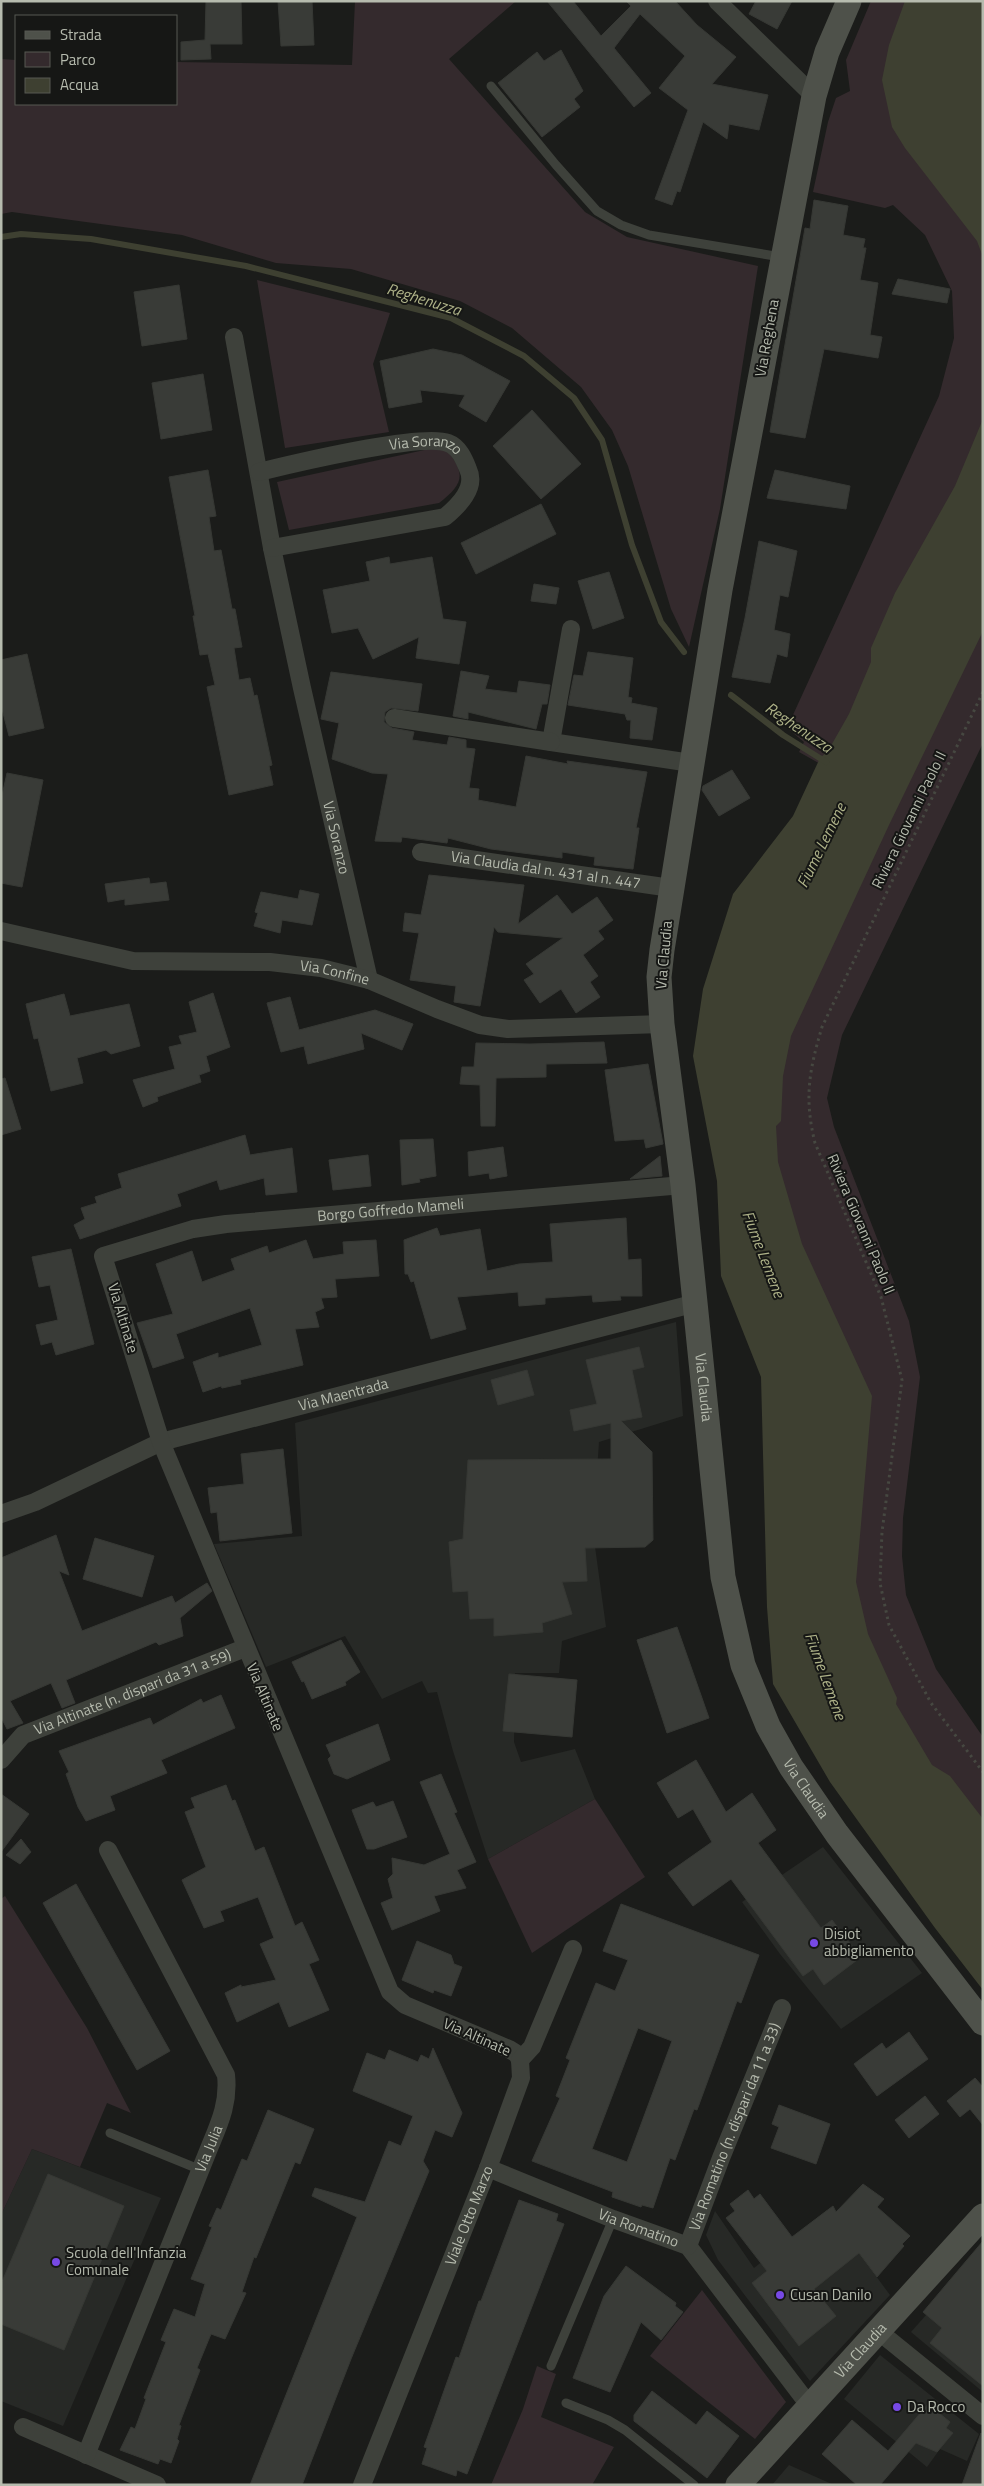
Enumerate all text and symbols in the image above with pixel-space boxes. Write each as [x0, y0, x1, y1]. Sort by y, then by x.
legend [15, 15, 178, 105]
text: Strada [60, 23, 102, 46]
text: Parco [60, 48, 96, 71]
text: Acqua [60, 73, 99, 96]
water label: Reghenuzza [384, 276, 465, 322]
street label: Via Reghena [748, 297, 785, 379]
street label: Via Soranzo [387, 429, 469, 460]
water label: Reghenuzza [761, 696, 838, 759]
street label: Riviera Giovanni Paolo II [865, 747, 952, 892]
water label: Fiume Lemene [790, 797, 853, 891]
street label: Via Soranzo [317, 799, 356, 876]
street label: Via Claudia dal n. 431 al n. 447 [449, 844, 642, 894]
street label: Via Claudia [649, 919, 678, 990]
street label: Via Confine [299, 954, 372, 991]
street label: Riviera Giovanni Paolo II [821, 1150, 901, 1298]
street label: Borgo Goffredo Mameli [316, 1192, 465, 1227]
water label: Fiume Lemene [736, 1207, 792, 1303]
street label: Via Altinate [102, 1280, 145, 1356]
street label: Via Claudia [689, 1352, 719, 1423]
street label: Via Maentrada [296, 1371, 391, 1417]
water label: Fiume Lemene [799, 1629, 853, 1725]
street label: Via Altinate (n. dispari da 31 a 59) [30, 1643, 234, 1741]
street label: Via Altinate [241, 1659, 290, 1735]
street label: Via Claudia [777, 1754, 835, 1824]
place label: Disiot abbigliamento [824, 1922, 914, 1962]
marker: Disiot abbigliamento [808, 1937, 820, 1949]
street label: Via Altinate [440, 2011, 515, 2062]
street label: Via Romatino (n. dispari da 11 a 33) [683, 2019, 786, 2234]
street label: Via Julia [189, 2121, 229, 2176]
street label: Viale Otto Marzo [438, 2162, 499, 2269]
street label: Via Romatino [595, 2202, 682, 2253]
place label: Scuola dell'Infanzia Comunale [66, 2241, 187, 2281]
marker: Scuola dell'Infanzia Comunale [50, 2256, 62, 2268]
place label: Cusan Danilo [790, 2283, 872, 2306]
marker: Cusan Danilo [774, 2289, 786, 2301]
street label: Via Claudia [829, 2317, 892, 2383]
place label: Da Rocco [907, 2395, 965, 2418]
marker: Da Rocco [891, 2401, 903, 2413]

